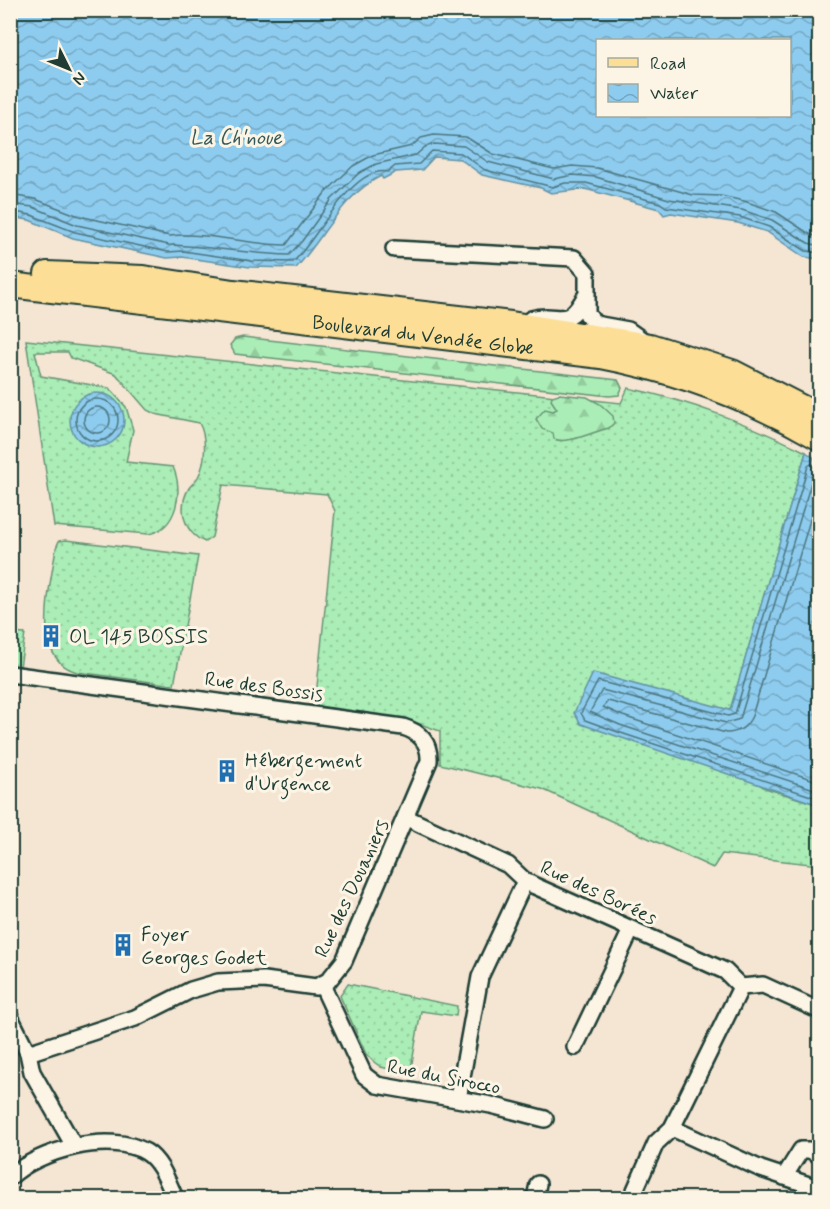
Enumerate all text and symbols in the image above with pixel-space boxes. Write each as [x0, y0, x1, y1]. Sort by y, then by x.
north arrow [39, 39, 99, 99]
legend [596, 39, 791, 117]
text: Road [650, 52, 686, 76]
text: N [68, 67, 90, 89]
text: Water [650, 82, 699, 106]
water label: La Ch'noue [190, 124, 283, 152]
street label: Boulevard du Vendée Globe [310, 309, 535, 363]
building icon: OL 145 BOSSIS [38, 623, 64, 649]
place label: OL 145 BOSSIS [69, 624, 208, 651]
street label: Rue des Bossis [203, 666, 325, 709]
place label: Hébergement d'Urgence [245, 748, 362, 800]
building icon: Hébergement d'Urgence [214, 758, 240, 784]
street label: Rue des Douaniers [308, 815, 396, 962]
street label: Rue des Borées [536, 855, 661, 932]
place label: Foyer Georges Godet [141, 922, 267, 973]
building icon: Foyer Georges Godet [110, 932, 136, 958]
street label: Rue du Sirocco [385, 1053, 503, 1102]

